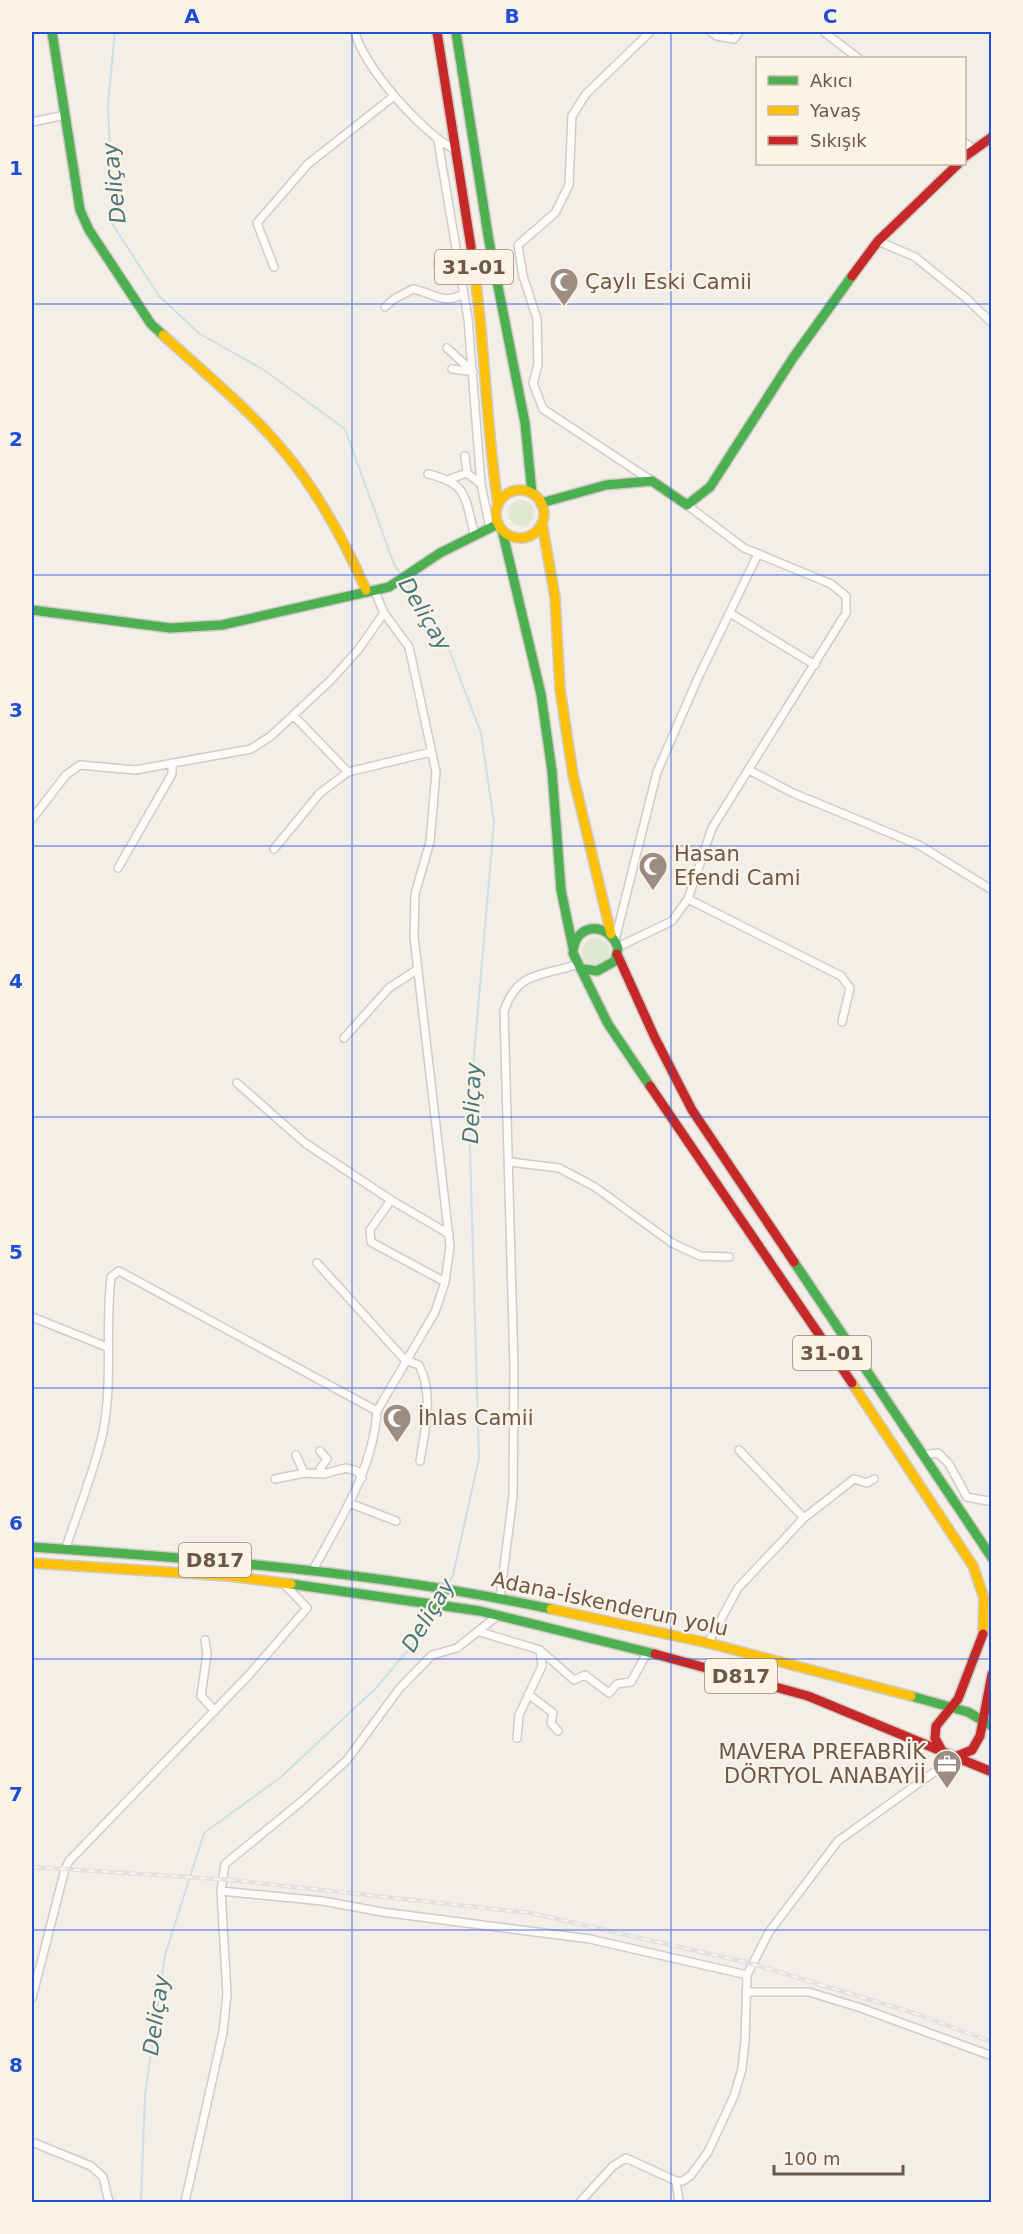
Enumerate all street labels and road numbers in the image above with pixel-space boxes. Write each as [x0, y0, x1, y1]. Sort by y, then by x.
road number: 31-01 [435, 250, 513, 284]
road number: 31-01 [793, 1336, 871, 1370]
road number: D817 [179, 1543, 251, 1577]
street label: Adana-İskenderun yolu [489, 1566, 731, 1641]
road number: D817 [705, 1659, 777, 1693]

